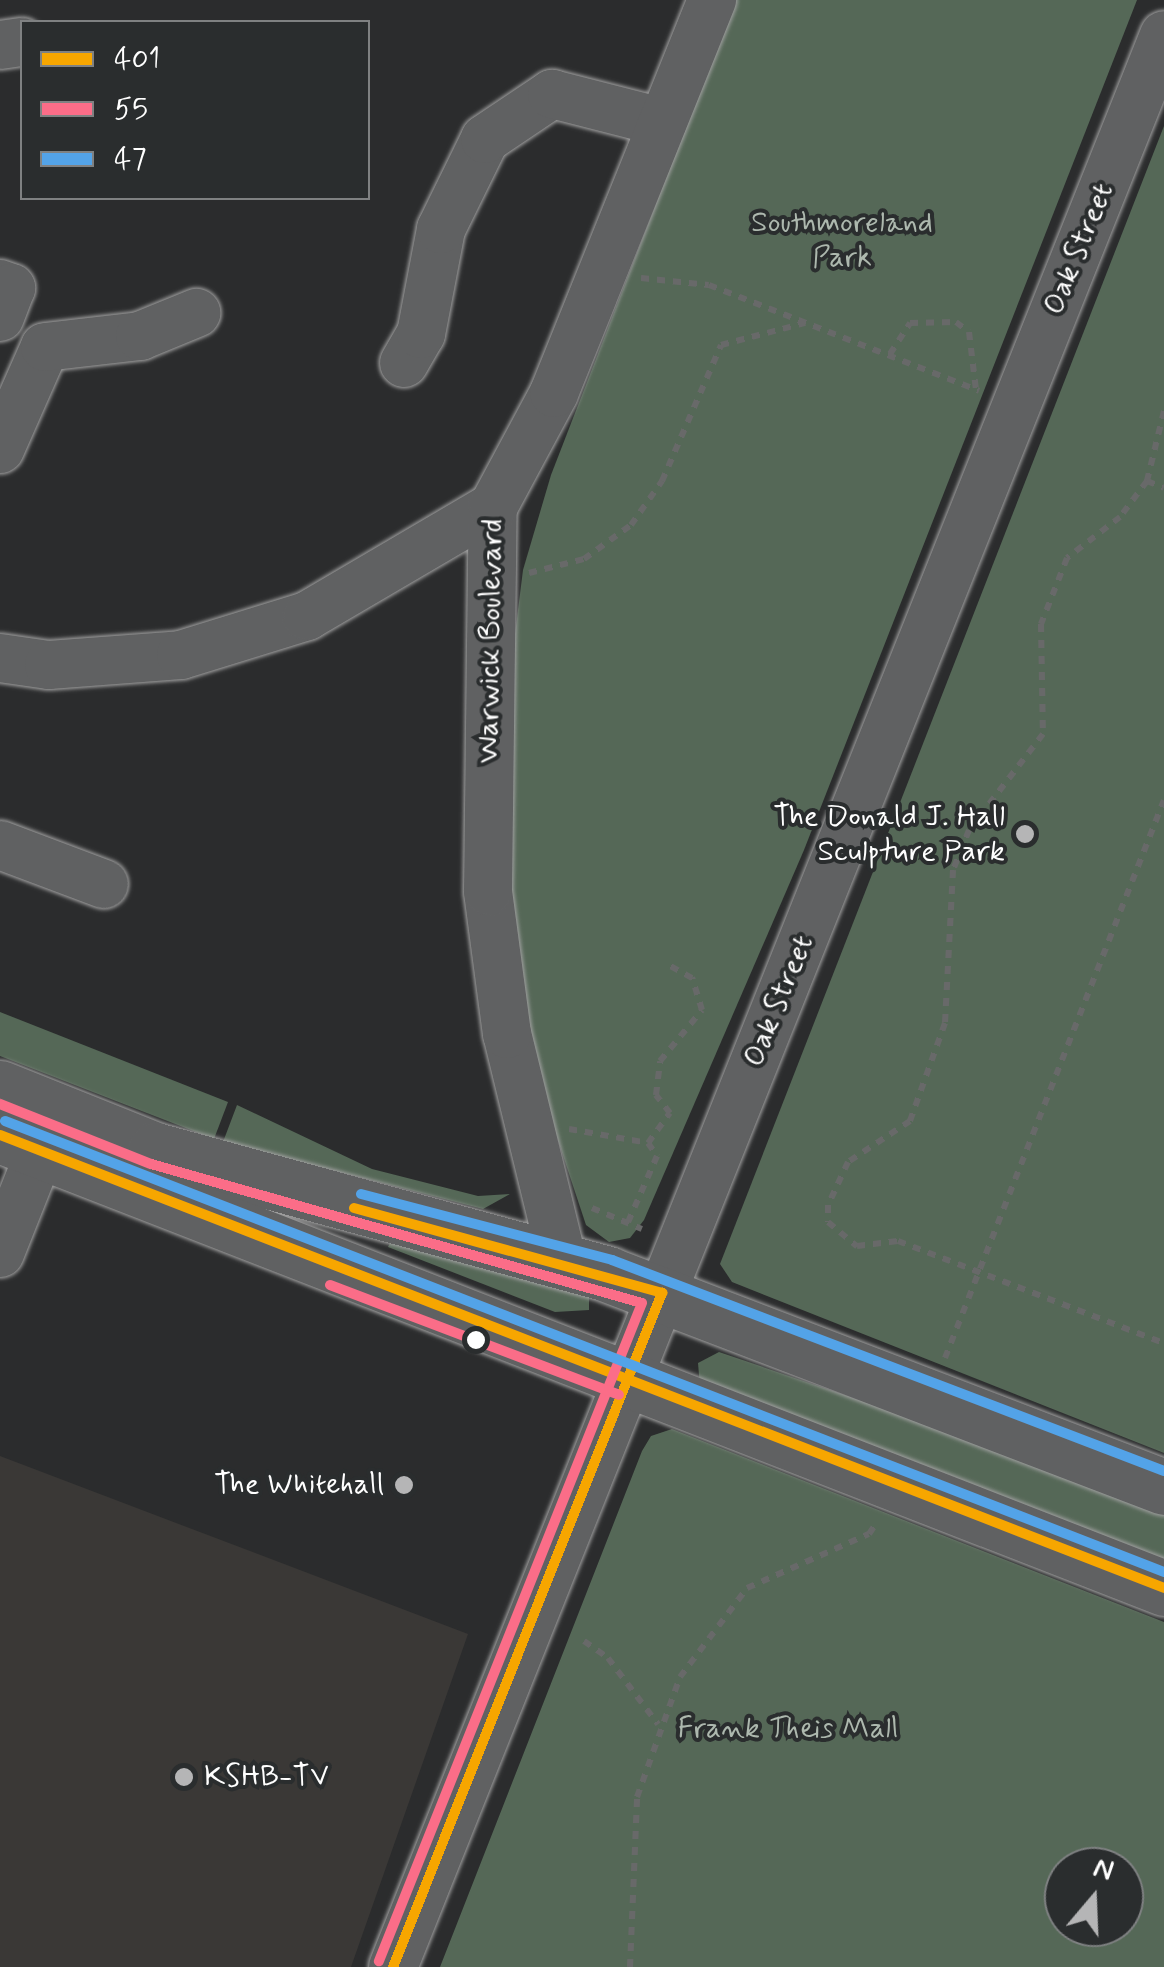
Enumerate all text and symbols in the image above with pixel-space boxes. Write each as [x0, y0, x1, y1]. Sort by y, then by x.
legend [20, 20, 370, 200]
text: 401 [114, 40, 160, 79]
text: 55 [114, 90, 148, 129]
text: 47 [114, 140, 147, 179]
street label: Oak Street [1035, 175, 1123, 323]
park label: Southmoreland Park [751, 205, 933, 276]
street label: Warwick Boulevard [471, 520, 511, 762]
place label: The Donald J. Hall Sculpture Park [779, 799, 1005, 870]
marker: The Donald J. Hall Sculpture Park [1014, 823, 1036, 845]
street label: Oak Street [735, 927, 823, 1075]
unlabelled marker [466, 1330, 486, 1350]
place label: The Whitehall [206, 1467, 384, 1503]
marker: The Whitehall [393, 1474, 415, 1496]
park label: Frank Theis Mall [679, 1711, 897, 1747]
place label: KSHB-TV [204, 1759, 329, 1795]
marker: KSHB-TV [173, 1766, 195, 1788]
north arrow [1044, 1847, 1144, 1947]
text: N [1088, 1850, 1118, 1891]

